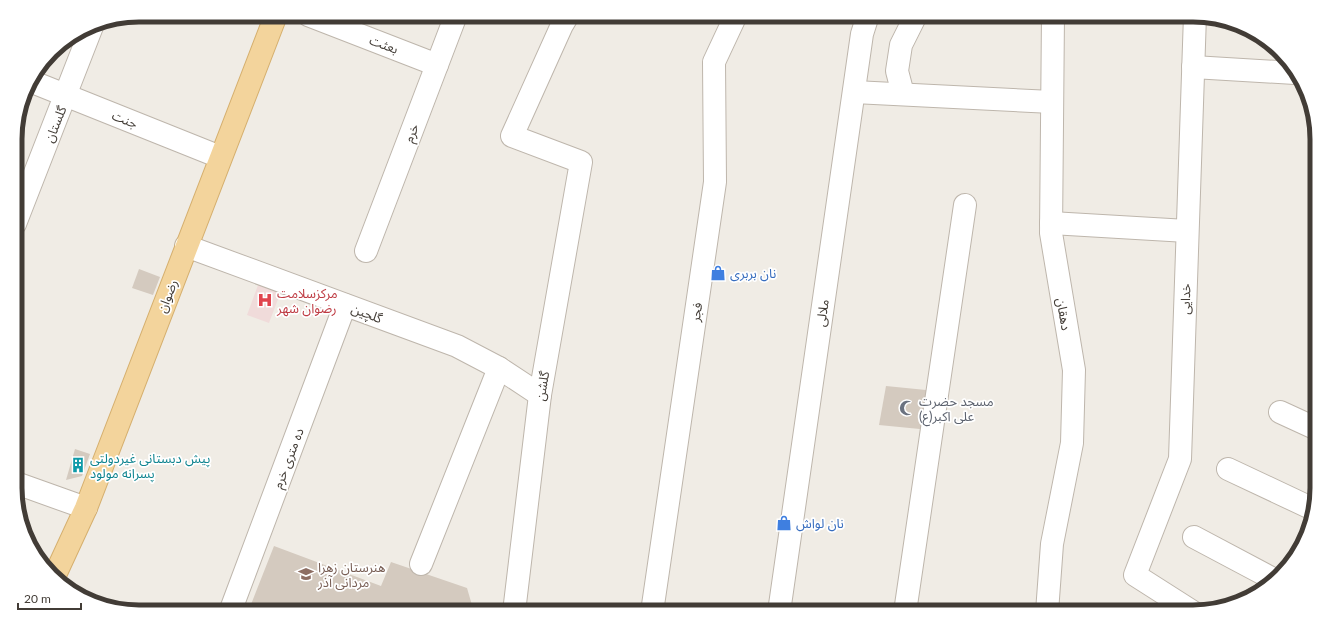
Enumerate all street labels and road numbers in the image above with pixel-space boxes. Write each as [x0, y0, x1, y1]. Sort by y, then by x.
street label: بعثت [367, 31, 401, 57]
street label: گلستان [40, 103, 71, 145]
street label: جنت [110, 107, 141, 131]
street label: خرم [400, 121, 424, 145]
street label: رضوان [153, 277, 182, 315]
street label: خدایی [1176, 283, 1195, 315]
street label: دهقان [1052, 296, 1075, 332]
street label: ملالی [812, 298, 833, 328]
street label: گلچین [349, 300, 385, 328]
street label: فجر [687, 301, 705, 324]
street label: گلشن [532, 369, 553, 402]
street label: ده متری خرم [269, 426, 309, 491]

